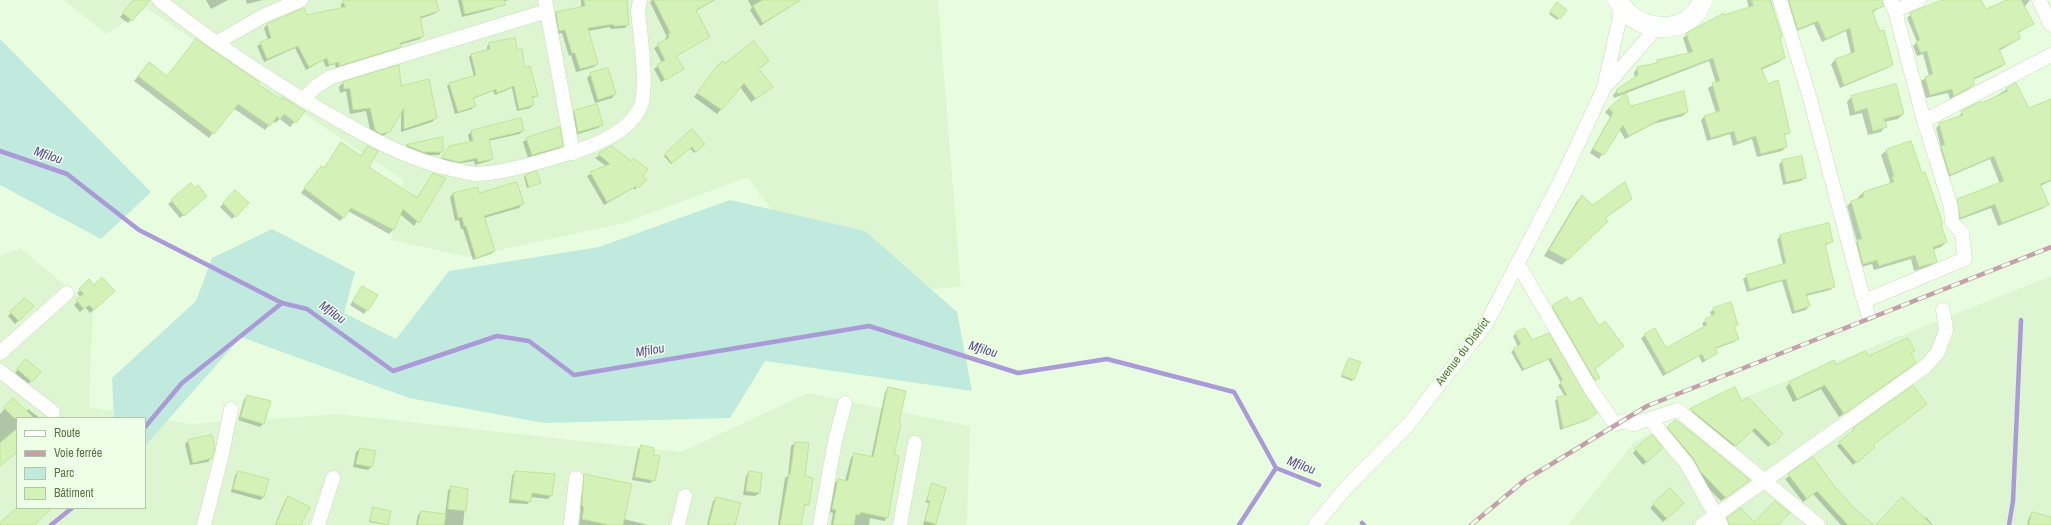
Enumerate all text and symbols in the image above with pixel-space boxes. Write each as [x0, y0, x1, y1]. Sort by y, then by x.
water label: Mfilou [32, 144, 64, 168]
water label: Mfilou [316, 298, 348, 328]
street label: Avenue du District [1433, 315, 1493, 389]
water label: Mfilou [967, 338, 999, 362]
water label: Mfilou [634, 341, 666, 361]
legend [16, 417, 146, 509]
text: Route [54, 425, 80, 441]
text: Voie ferrée [54, 445, 102, 461]
water label: Mfilou [1285, 454, 1317, 478]
text: Parc [54, 465, 74, 481]
text: Bâtiment [54, 485, 93, 501]

